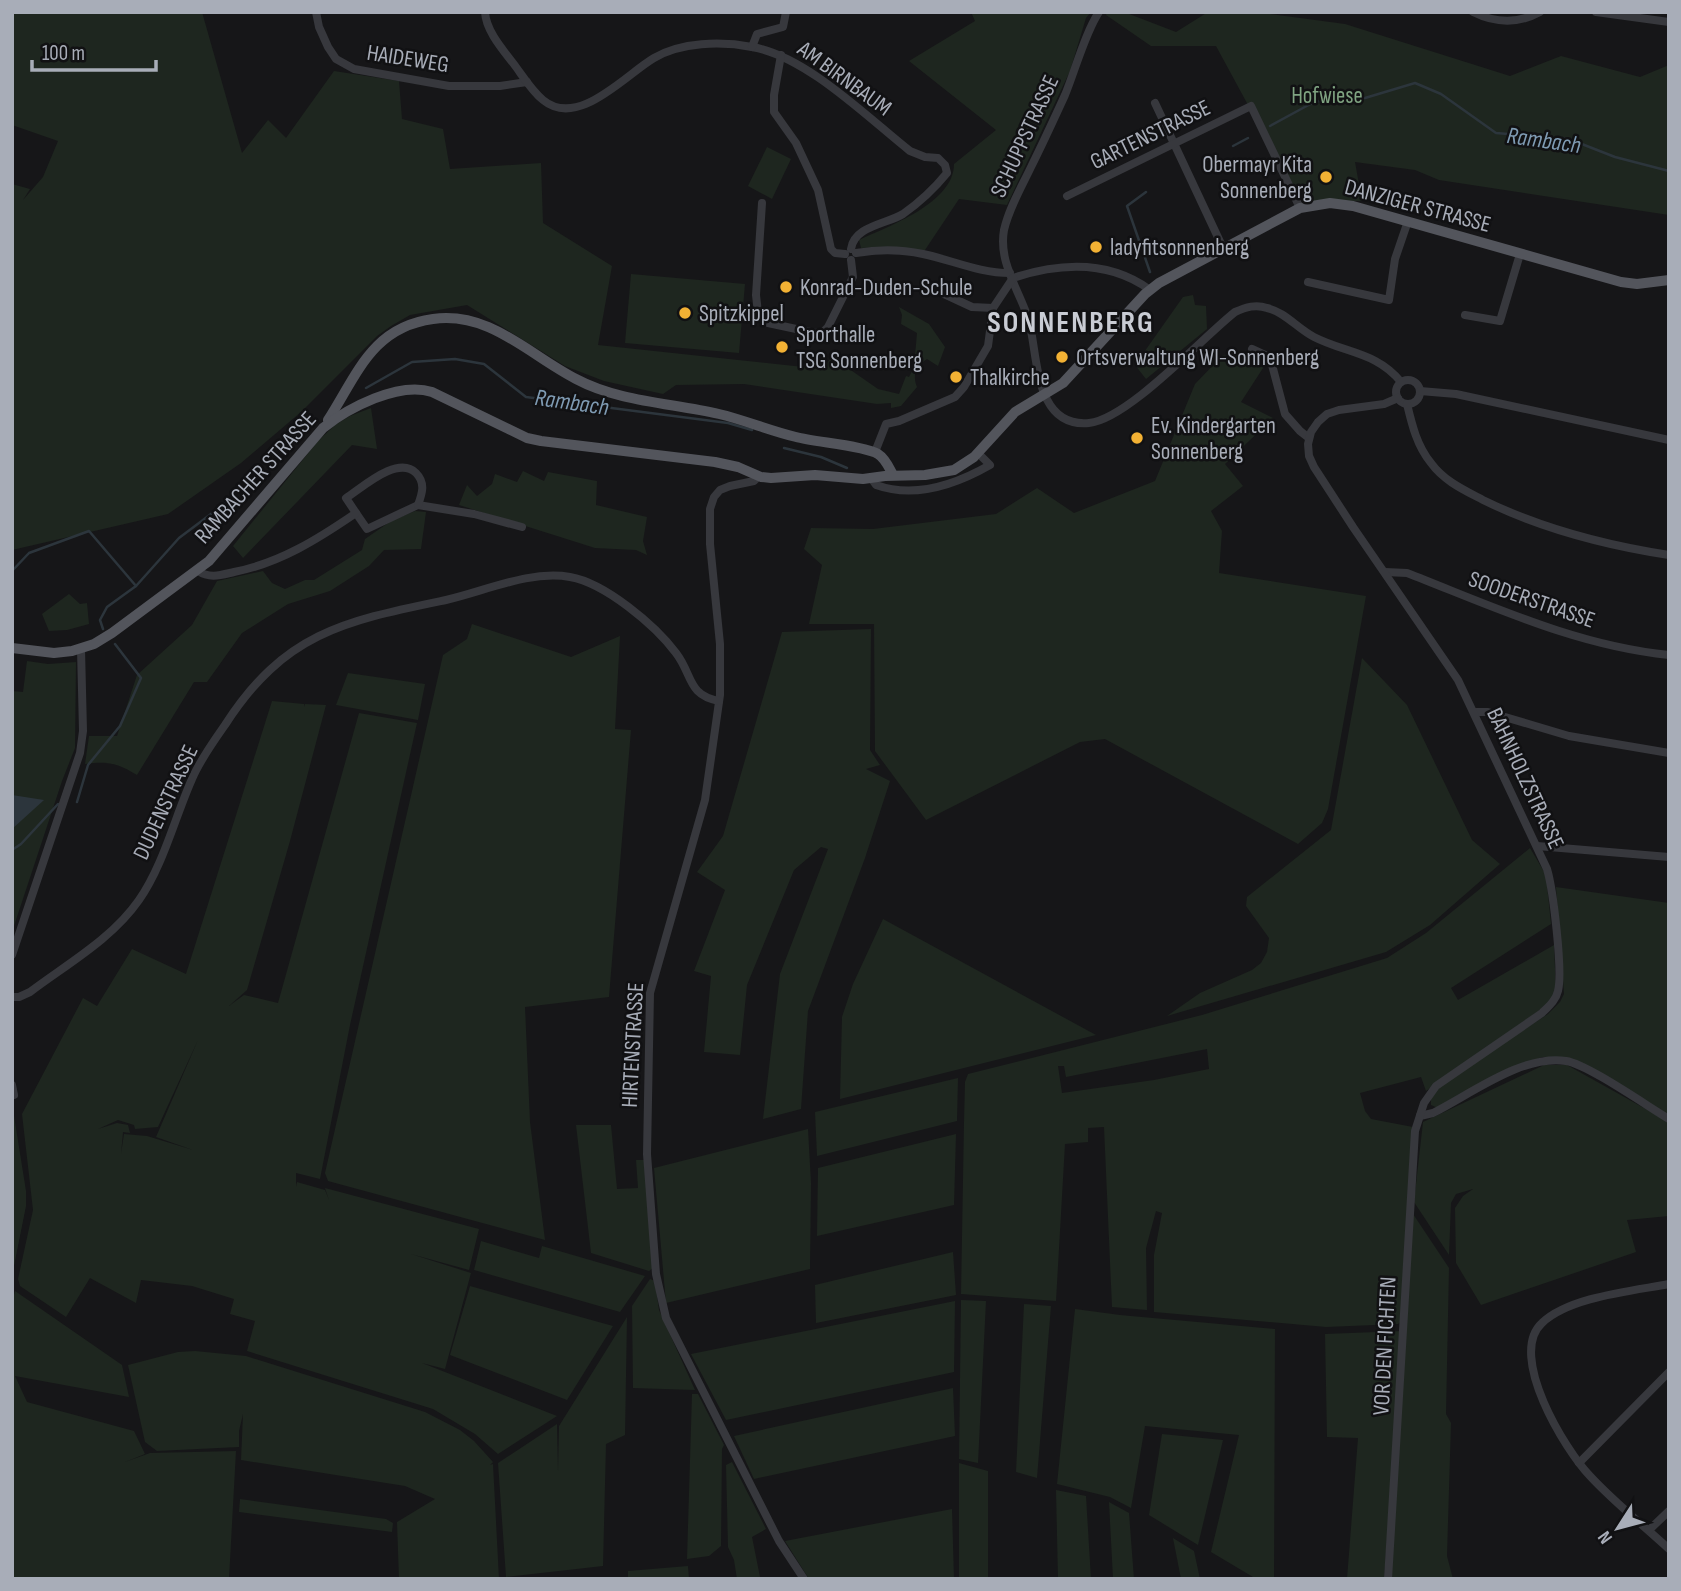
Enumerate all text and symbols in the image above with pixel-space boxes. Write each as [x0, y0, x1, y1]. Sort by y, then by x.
scale bar [32, 28, 156, 72]
street label: AM BIRNBAUM [791, 35, 897, 122]
street label: HAIDEWEG [365, 39, 451, 79]
text: 100 m [42, 41, 85, 66]
street label: SCHUPPSTRASSE [984, 71, 1065, 202]
park label: Hofwiese [1291, 82, 1363, 110]
street label: GARTENSTRASSE [1086, 94, 1215, 176]
water label: Rambach [1505, 121, 1583, 160]
place label: Obermayr Kita Sonnenberg [1202, 151, 1312, 205]
marker: Obermayr Kita Sonnenberg [1318, 169, 1334, 185]
street label: DANZIGER STRASSE [1342, 173, 1494, 239]
place label: ladyfitsonnenberg [1110, 234, 1249, 262]
marker: ladyfitsonnenberg [1088, 239, 1104, 255]
place label: Konrad-Duden-Schule [800, 274, 972, 302]
marker: Konrad-Duden-Schule [778, 279, 794, 295]
place label: Spitzkippel [699, 300, 784, 328]
marker: Spitzkippel [677, 305, 693, 321]
district label: SONNENBERG [987, 305, 1155, 341]
place label: Sporthalle TSG Sonnenberg [796, 321, 922, 375]
marker: Sporthalle TSG Sonnenberg [774, 339, 790, 355]
place label: Ortsverwaltung WI-Sonnenberg [1076, 344, 1319, 372]
marker: Ortsverwaltung WI-Sonnenberg [1054, 349, 1070, 365]
place label: Thalkirche [970, 364, 1050, 392]
marker: Thalkirche [948, 369, 964, 385]
water label: Rambach [533, 383, 611, 422]
street label: RAMBACHER STRASSE [189, 406, 323, 550]
place label: Ev. Kindergarten Sonnenberg [1151, 412, 1276, 466]
marker: Ev. Kindergarten Sonnenberg [1129, 430, 1145, 446]
street label: SOODERSTRASSE [1465, 565, 1599, 635]
street label: BAHNHOLZSTRASSE [1480, 703, 1570, 854]
street label: DUDENSTRASSE [127, 741, 205, 864]
street label: HIRTENSTRASSE [616, 982, 650, 1108]
street label: VOR DEN FICHTEN [1367, 1276, 1403, 1416]
north arrow [1583, 1493, 1653, 1563]
text: N [1593, 1526, 1618, 1548]

